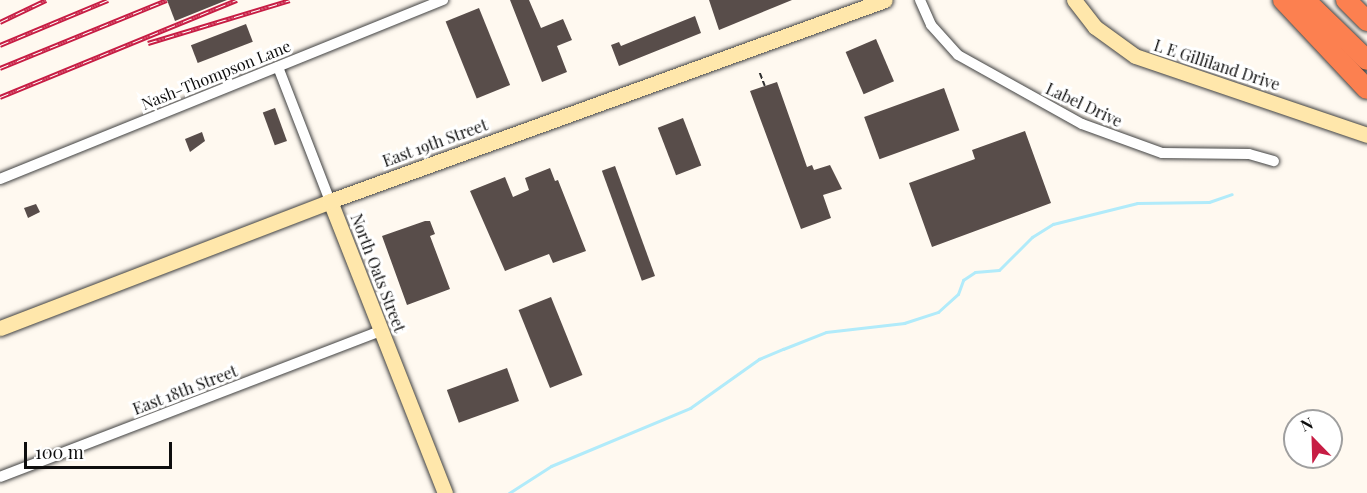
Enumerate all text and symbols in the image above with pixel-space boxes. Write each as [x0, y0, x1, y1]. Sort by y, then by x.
street label: Nash-Thompson Lane [139, 36, 293, 114]
street label: L E Gilliland Drive [1152, 36, 1282, 94]
street label: Label Drive [1043, 79, 1125, 131]
street label: East 19th Street [380, 115, 490, 171]
street label: North Oats Street [347, 211, 409, 335]
street label: East 18th Street [130, 361, 240, 419]
north arrow [1283, 409, 1343, 469]
text: N [1297, 412, 1316, 436]
scale bar [27, 430, 176, 468]
text: 100 m [35, 440, 84, 464]

